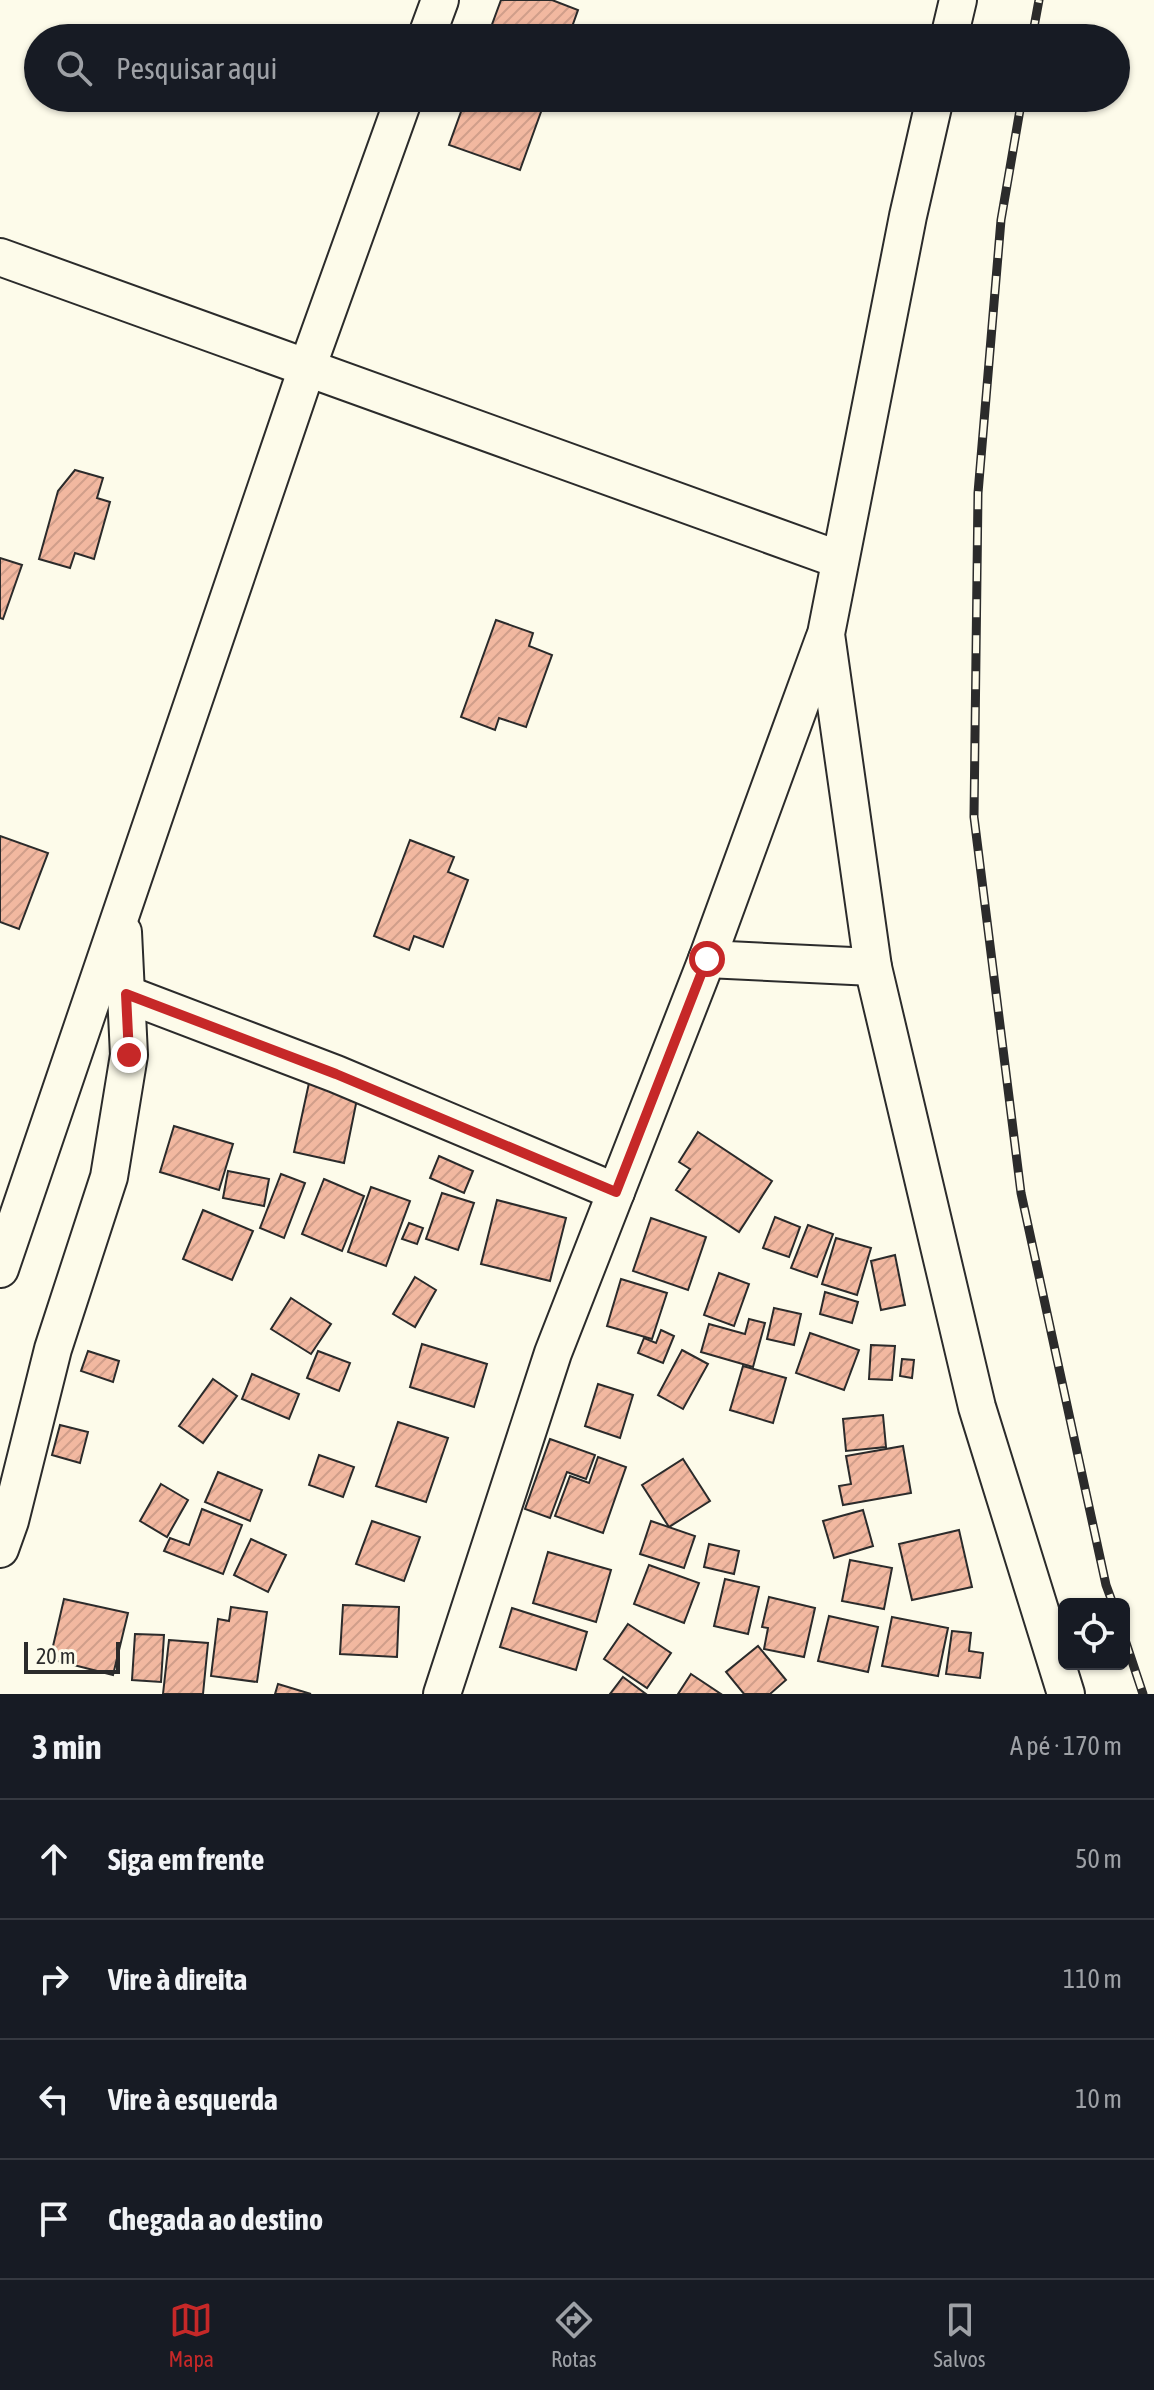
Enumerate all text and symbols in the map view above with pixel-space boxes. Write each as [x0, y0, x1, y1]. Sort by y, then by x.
search box [24, 24, 1130, 112]
icon: search [52, 46, 96, 90]
text: Pesquisar aqui [116, 51, 277, 85]
route start [689, 941, 725, 977]
route end [111, 1037, 147, 1073]
map controls [1058, 1598, 1130, 1670]
button: locate [1058, 1598, 1130, 1670]
scale bar [24, 1638, 120, 1674]
text: 20 m [36, 1643, 76, 1669]
text: 3 min [32, 1727, 101, 1766]
text: A pé · 170 m [1010, 1731, 1122, 1761]
icon: ahead [32, 1837, 76, 1881]
text: Siga em frente [108, 1842, 264, 1876]
text: 50 m [1075, 1844, 1122, 1874]
icon: right [32, 1957, 76, 2001]
text: Vire à direita [108, 1962, 247, 1996]
text: 110 m [1063, 1964, 1122, 1994]
icon: left [32, 2077, 76, 2121]
text: Vire à esquerda [108, 2082, 278, 2116]
text: 10 m [1075, 2084, 1122, 2114]
icon: arrive [32, 2197, 76, 2241]
text: Chegada ao destino [108, 2202, 323, 2236]
tab: Mapa [168, 2298, 214, 2372]
tab: Rotas [551, 2298, 597, 2372]
tab: Salvos [934, 2298, 986, 2372]

